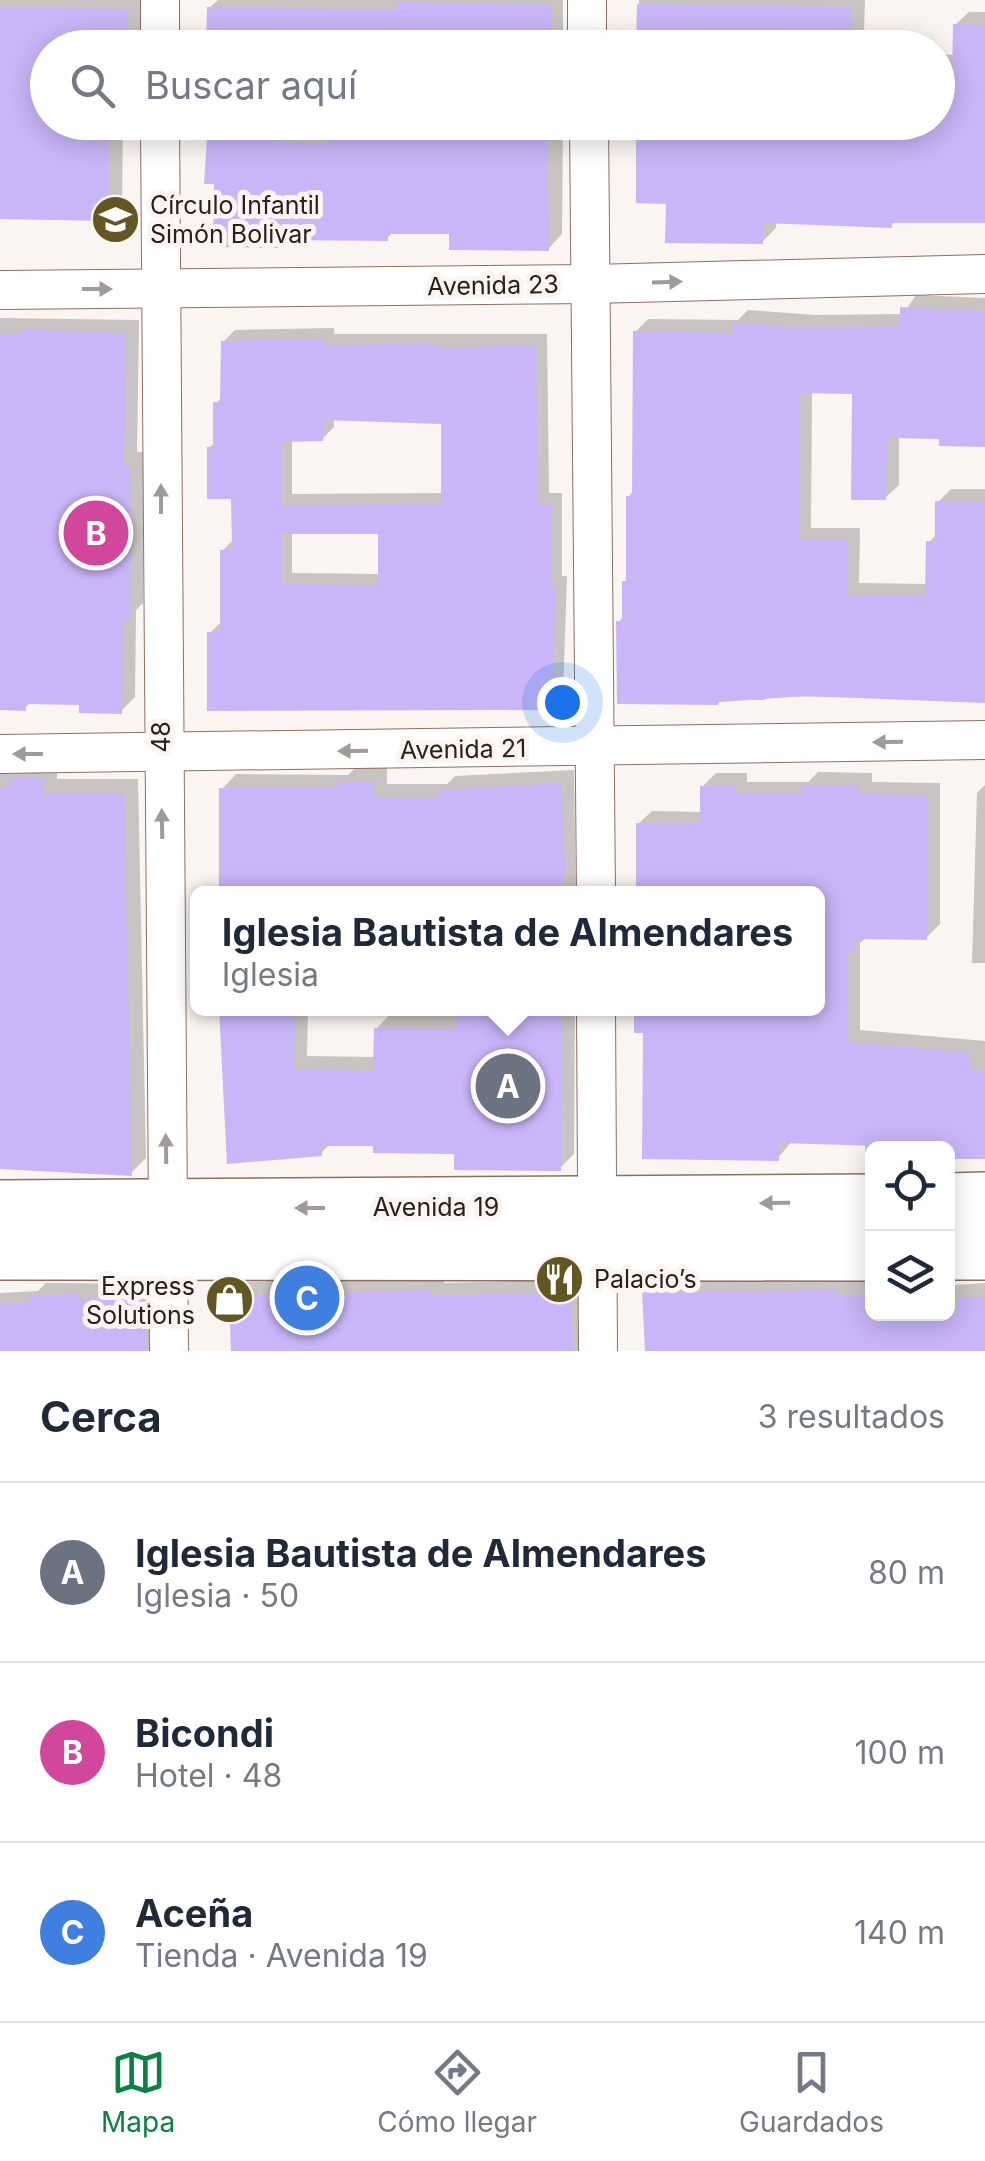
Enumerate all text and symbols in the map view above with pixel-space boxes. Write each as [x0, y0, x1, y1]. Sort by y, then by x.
search box [30, 30, 955, 140]
icon: search [65, 58, 120, 113]
text: Buscar aquí [145, 62, 357, 108]
place label: Círculo Infantil Simón Bolivar [150, 190, 320, 249]
school or university icon: Círculo Infantil Simón Bolivar [89, 193, 141, 245]
street label: Avenida 23 [427, 269, 559, 301]
one-way arrow [652, 274, 684, 290]
one-way arrow [82, 281, 114, 297]
one-way arrow [153, 482, 169, 514]
pin: B [64, 496, 128, 570]
your location [537, 677, 588, 728]
street label: 48 [146, 721, 176, 753]
street label: Avenida 21 [400, 733, 526, 765]
one-way arrow [871, 734, 903, 750]
one-way arrow [336, 743, 368, 759]
one-way arrow [11, 746, 43, 762]
one-way arrow [154, 807, 170, 839]
popup [190, 886, 825, 1016]
text: Iglesia Bautista de Almendares [222, 909, 793, 955]
text: Iglesia [222, 955, 319, 994]
pin: A [476, 1048, 540, 1124]
one-way arrow [158, 1132, 174, 1164]
map controls [865, 1141, 955, 1321]
button: locate [865, 1141, 955, 1231]
street label: Avenida 19 [373, 1192, 499, 1222]
one-way arrow [759, 1195, 791, 1211]
one-way arrow [294, 1200, 326, 1216]
button: layers [865, 1231, 955, 1321]
restaurant icon: Palacio’s [533, 1253, 585, 1305]
pin: C [274, 1260, 340, 1336]
place label: Palacio’s [594, 1264, 697, 1294]
place label: Express Solutions [86, 1271, 195, 1330]
shop icon: Express Solutions [204, 1274, 256, 1326]
text: Cerca [40, 1391, 162, 1442]
text: 3 resultados [758, 1397, 945, 1436]
text: Iglesia Bautista de Almendares [135, 1530, 706, 1576]
text: A [61, 1553, 84, 1592]
text: 80 m [868, 1553, 945, 1592]
text: Iglesia · 50 [135, 1576, 299, 1615]
text: Bicondi [135, 1710, 274, 1756]
text: B [62, 1733, 83, 1772]
text: 100 m [855, 1733, 945, 1772]
text: Hotel · 48 [135, 1756, 282, 1795]
text: Aceña [135, 1890, 253, 1936]
text: C [61, 1913, 84, 1952]
text: 140 m [854, 1913, 945, 1952]
text: Tienda · Avenida 19 [135, 1936, 428, 1975]
tab: Mapa [101, 2045, 175, 2139]
tab: Cómo llegar [377, 2045, 537, 2139]
tab: Guardados [739, 2045, 884, 2139]

